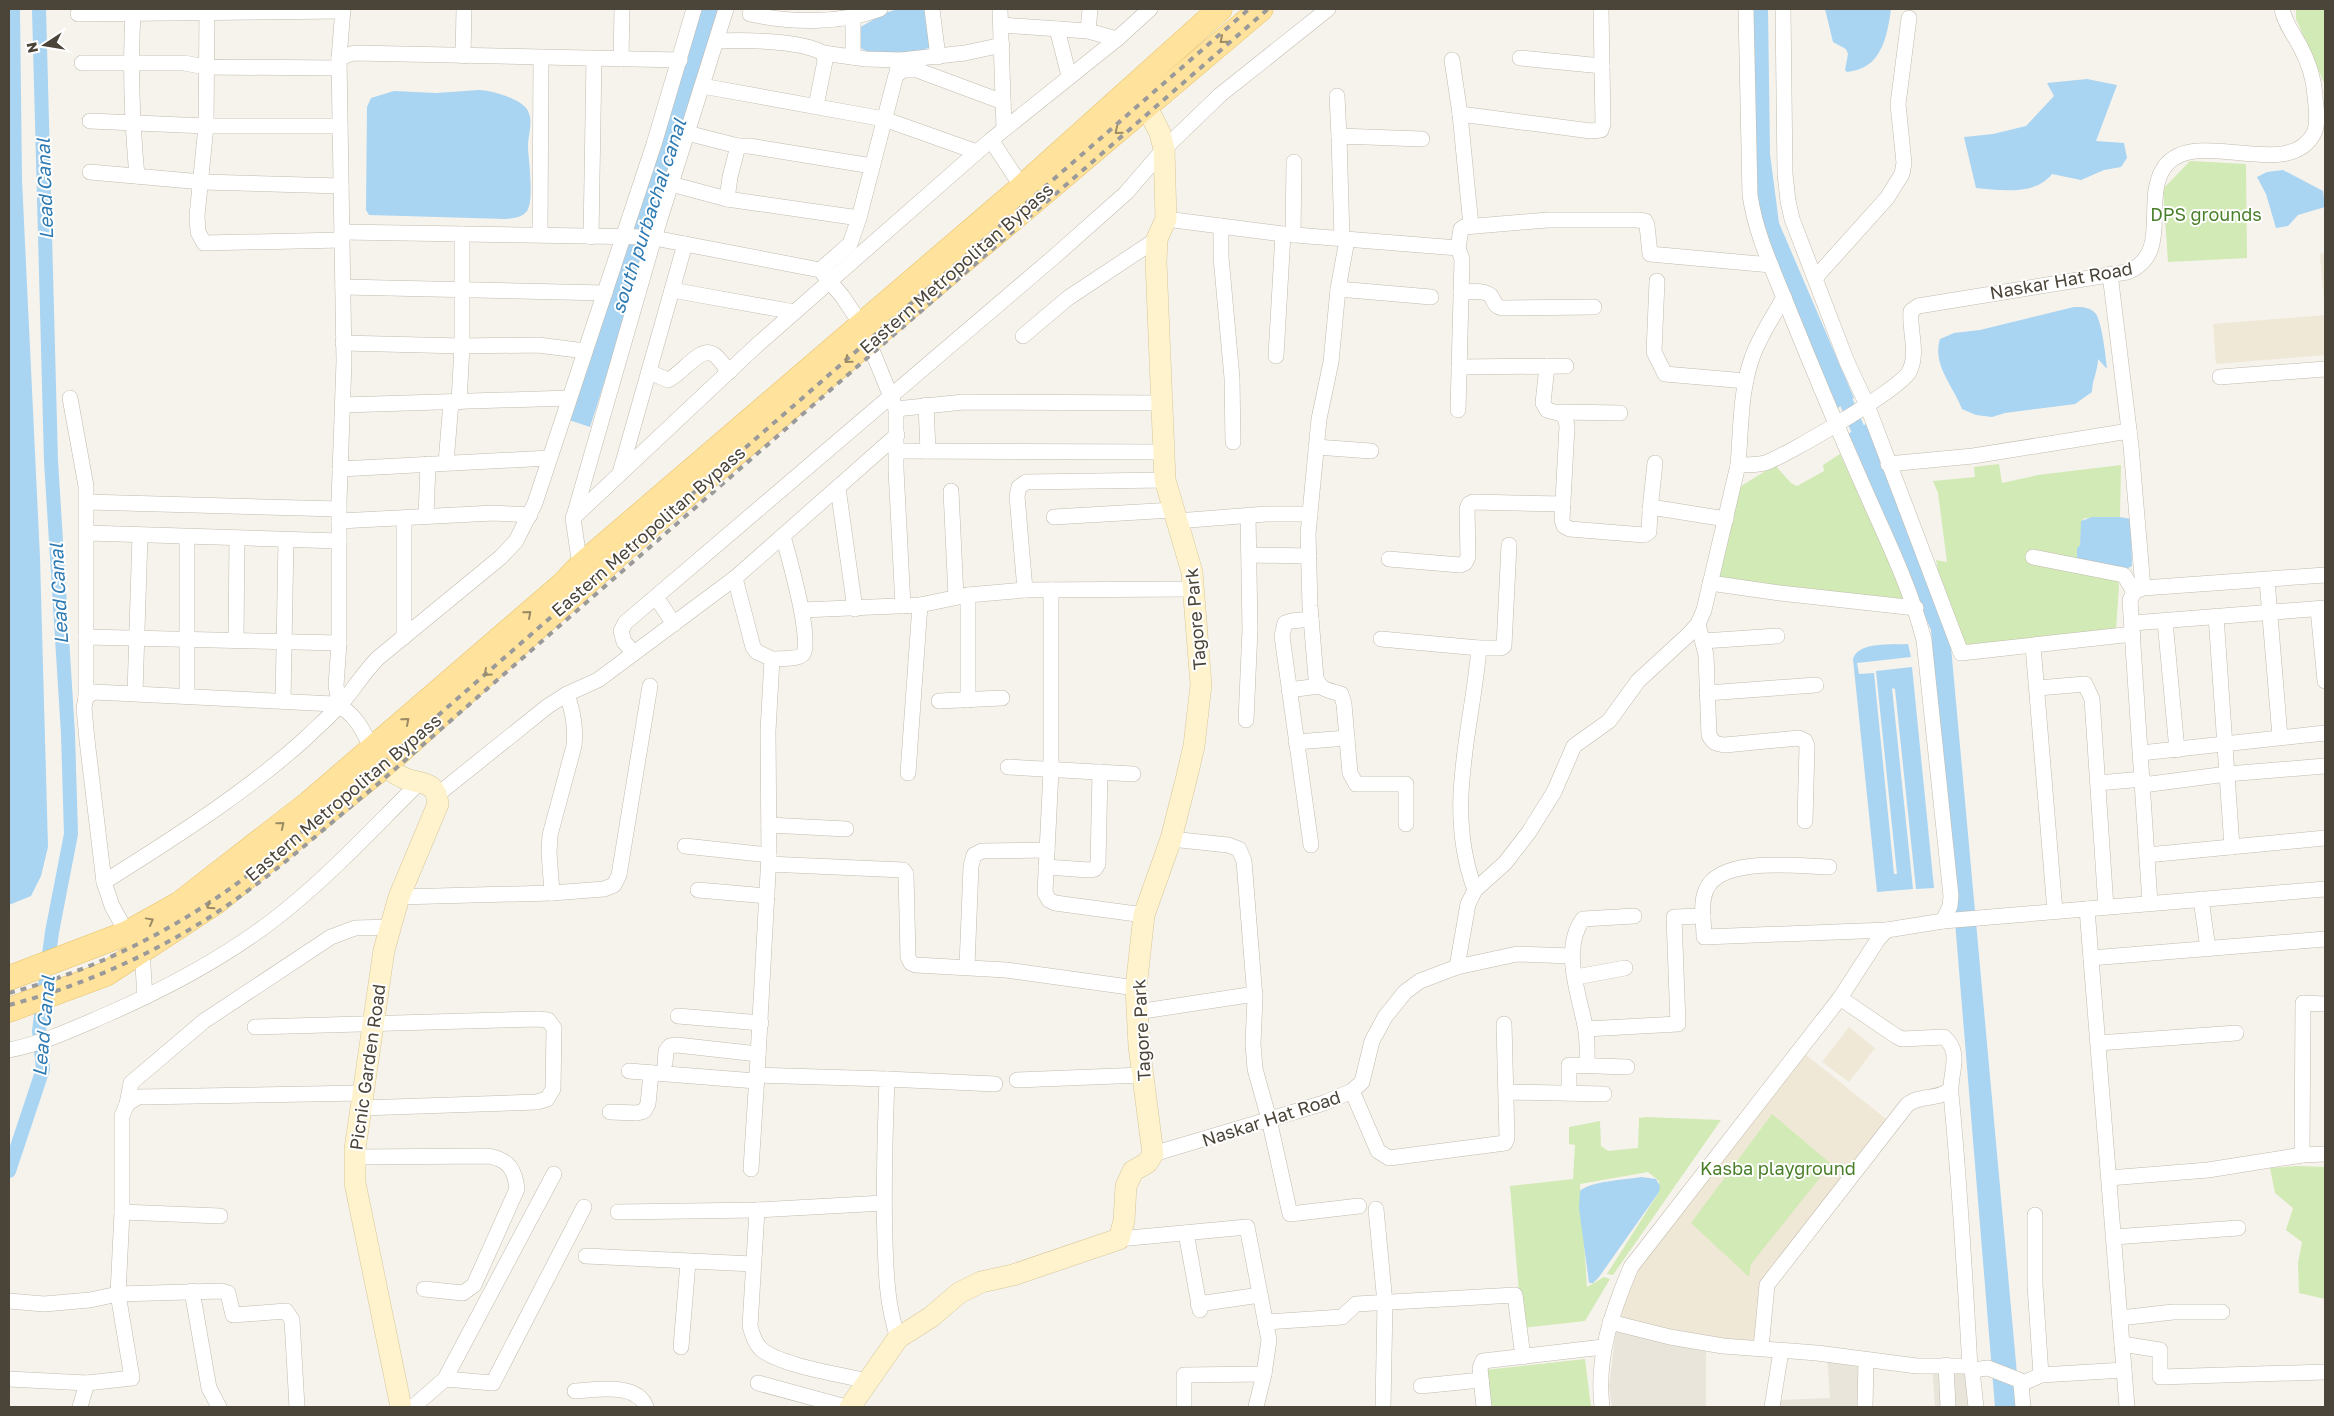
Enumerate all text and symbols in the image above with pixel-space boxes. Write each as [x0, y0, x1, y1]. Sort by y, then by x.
north arrow [20, 20, 70, 70]
one-way arrow [1220, 34, 1229, 43]
text: N [22, 41, 41, 55]
water label: south purbachal canal [606, 115, 691, 316]
one-way arrow [1115, 125, 1124, 133]
water label: Lead Canal [31, 137, 57, 240]
street label: Eastern Metropolitan Bypass [855, 178, 1057, 358]
park label: DPS grounds [2150, 203, 2262, 225]
street label: Naskar Hat Road [1988, 257, 2134, 303]
one-way arrow [844, 355, 853, 364]
street label: Eastern Metropolitan Bypass [547, 441, 749, 621]
water label: Lead Canal [44, 542, 72, 645]
street label: Tagore Park [1180, 567, 1210, 671]
one-way arrow [523, 611, 532, 620]
one-way arrow [484, 667, 493, 676]
street label: Eastern Metropolitan Bypass [240, 708, 446, 886]
one-way arrow [400, 718, 409, 727]
one-way arrow [275, 823, 284, 831]
one-way arrow [206, 900, 215, 909]
one-way arrow [144, 917, 153, 927]
water label: Lead Canal [27, 974, 59, 1077]
street label: Tagore Park [1127, 978, 1155, 1082]
street label: Picnic Garden Road [344, 983, 390, 1151]
street label: Naskar Hat Road [1199, 1085, 1343, 1151]
park label: Kasba playground [1700, 1157, 1856, 1179]

